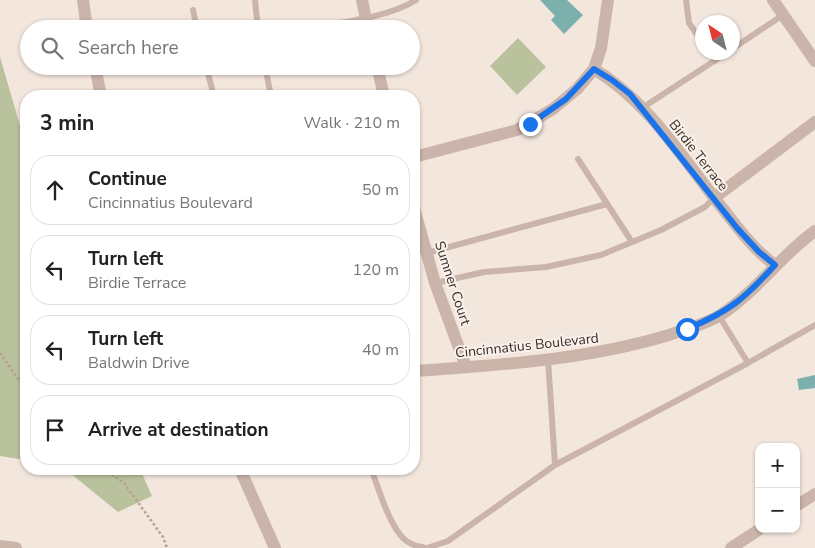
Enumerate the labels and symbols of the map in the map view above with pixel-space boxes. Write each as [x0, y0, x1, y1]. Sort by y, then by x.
north arrow [695, 15, 740, 60]
route end [519, 113, 542, 136]
street label: Birdie Terrace [665, 116, 733, 195]
street label: Sumner Court [430, 239, 475, 328]
route start [676, 318, 699, 341]
street label: Cincinnatius Boulevard [454, 329, 600, 362]

